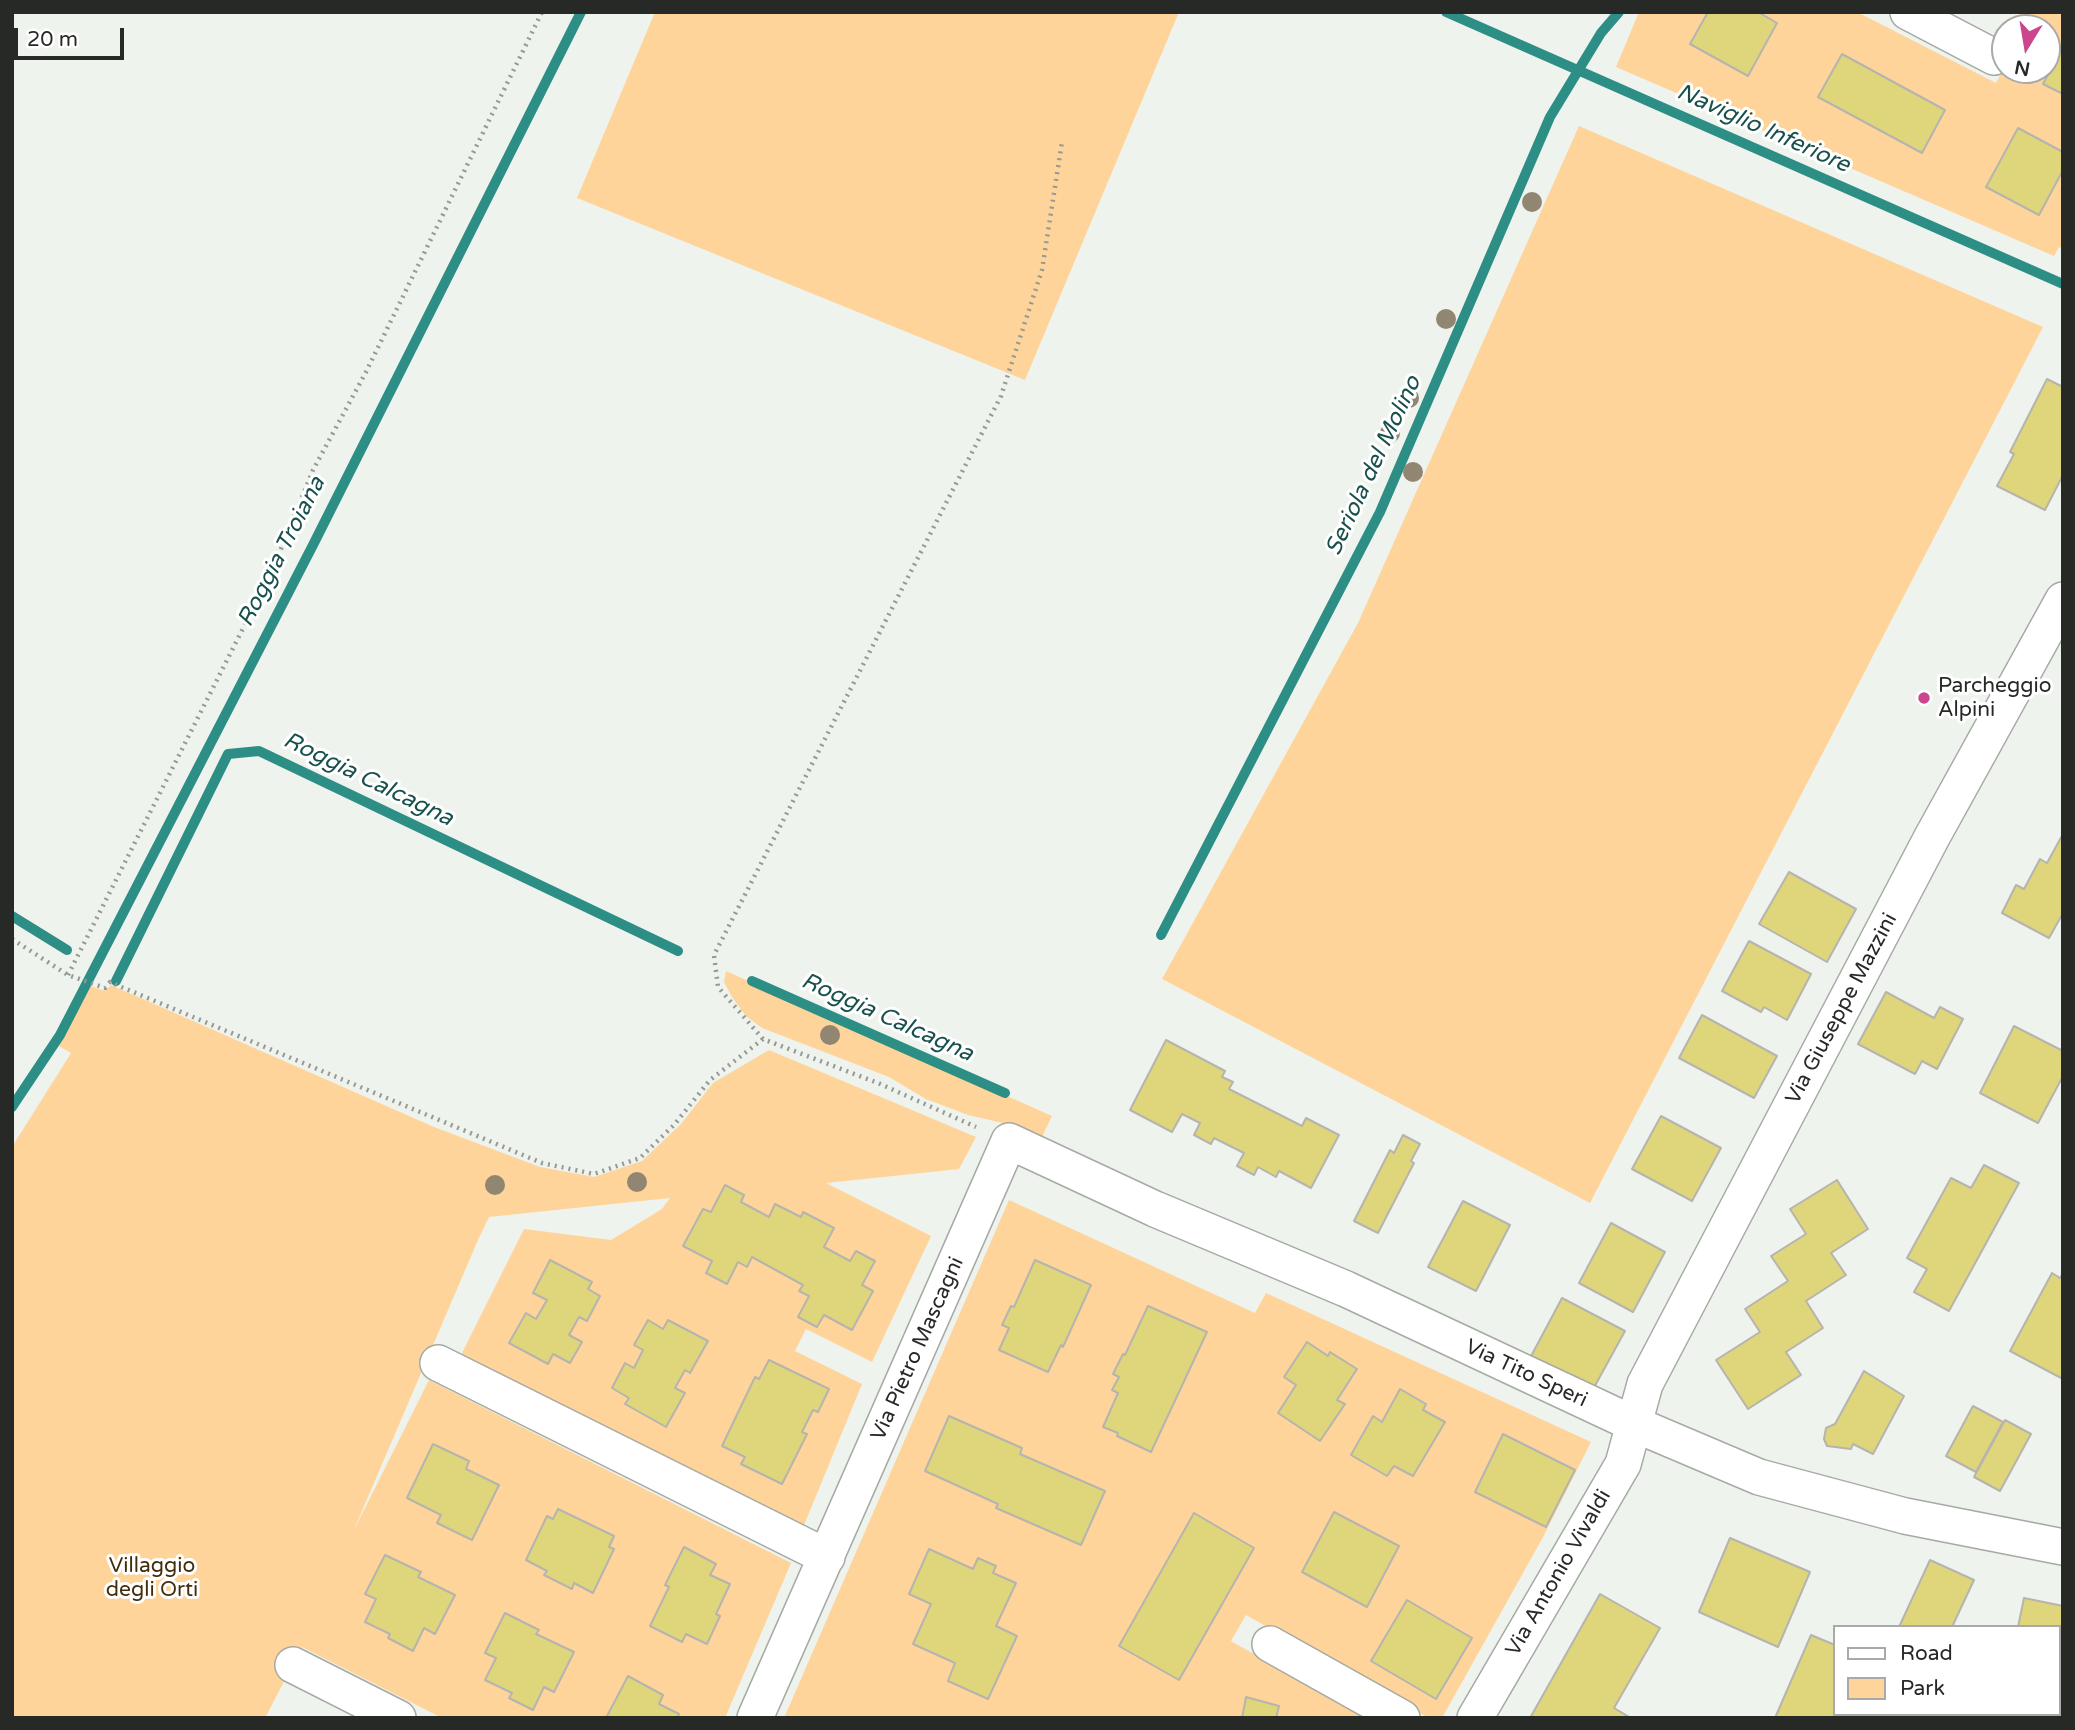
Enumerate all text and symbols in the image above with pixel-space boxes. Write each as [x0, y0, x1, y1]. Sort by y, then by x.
scale bar [18, 14, 128, 58]
north arrow [1991, 14, 2061, 84]
text: 20 m [27, 27, 78, 52]
text: N [2013, 55, 2032, 80]
water label: Naviglio Inferiore [1672, 79, 1854, 179]
water label: Seriola del Molino [1320, 372, 1428, 560]
water label: Roggia Troiana [232, 472, 332, 632]
place label: Parcheggio Alpini [1938, 673, 2051, 723]
marker: Parcheggio Alpini [1916, 690, 1932, 706]
water label: Roggia Calcagna [279, 727, 457, 833]
street label: Via Giuseppe Mazzini [1781, 909, 1903, 1109]
water label: Roggia Calcagna [797, 968, 977, 1068]
street label: Via Pietro Mascagni [866, 1253, 970, 1445]
street label: Via Tito Speri [1461, 1335, 1591, 1413]
street label: Via Antonio Vivaldi [1501, 1485, 1617, 1661]
park label: Villaggio degli Orti [106, 1553, 198, 1603]
legend [1834, 1625, 2061, 1716]
text: Road [1900, 1641, 1953, 1666]
text: Park [1900, 1676, 1945, 1701]

